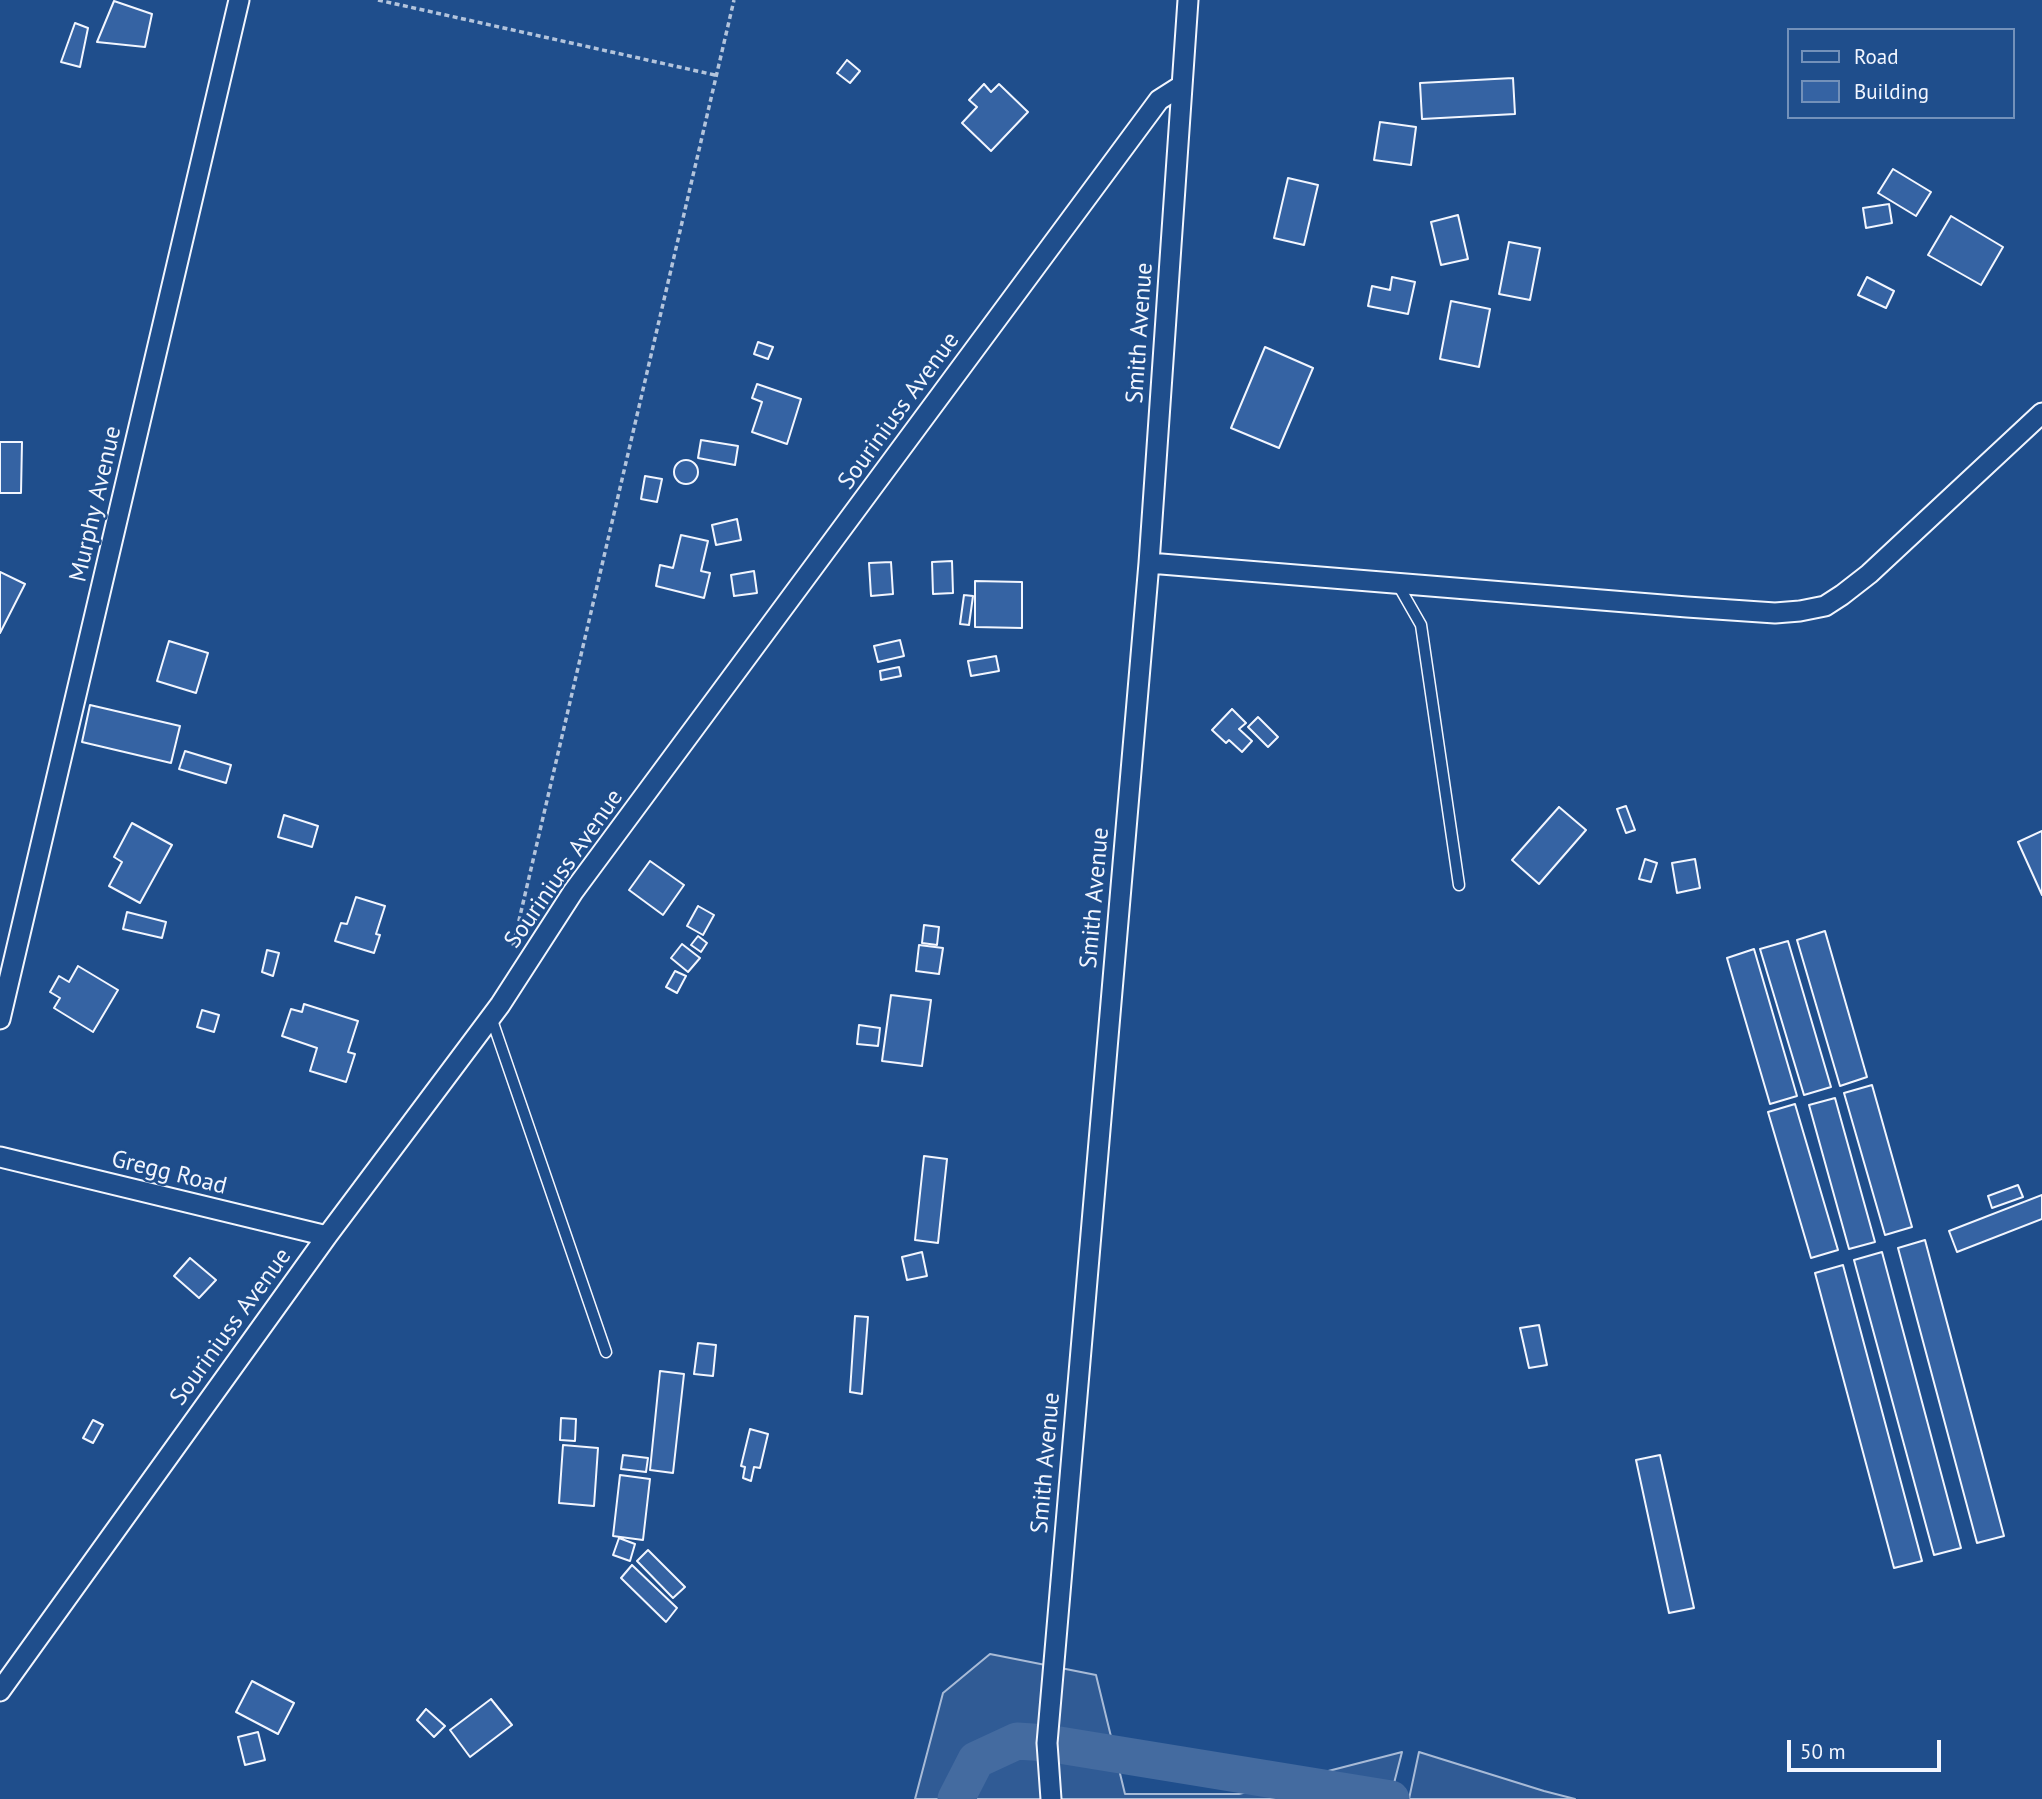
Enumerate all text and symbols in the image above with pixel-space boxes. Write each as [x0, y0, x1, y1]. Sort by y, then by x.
legend [1786, 28, 2014, 119]
text: Road [1854, 43, 1898, 70]
text: Building [1854, 78, 1929, 105]
street label: Smith Avenue [1121, 262, 1159, 404]
street label: Souriniuss Avenue [832, 327, 966, 495]
street label: Murphy Avenue [64, 423, 128, 585]
street label: Souriniuss Avenue [499, 784, 629, 954]
street label: Smith Avenue [1074, 826, 1116, 970]
street label: Gregg Road [108, 1145, 230, 1201]
street label: Souriniuss Avenue [164, 1243, 298, 1411]
street label: Smith Avenue [1025, 1391, 1067, 1535]
scale bar [1790, 1726, 1944, 1770]
text: 50 m [1800, 1738, 1846, 1765]

